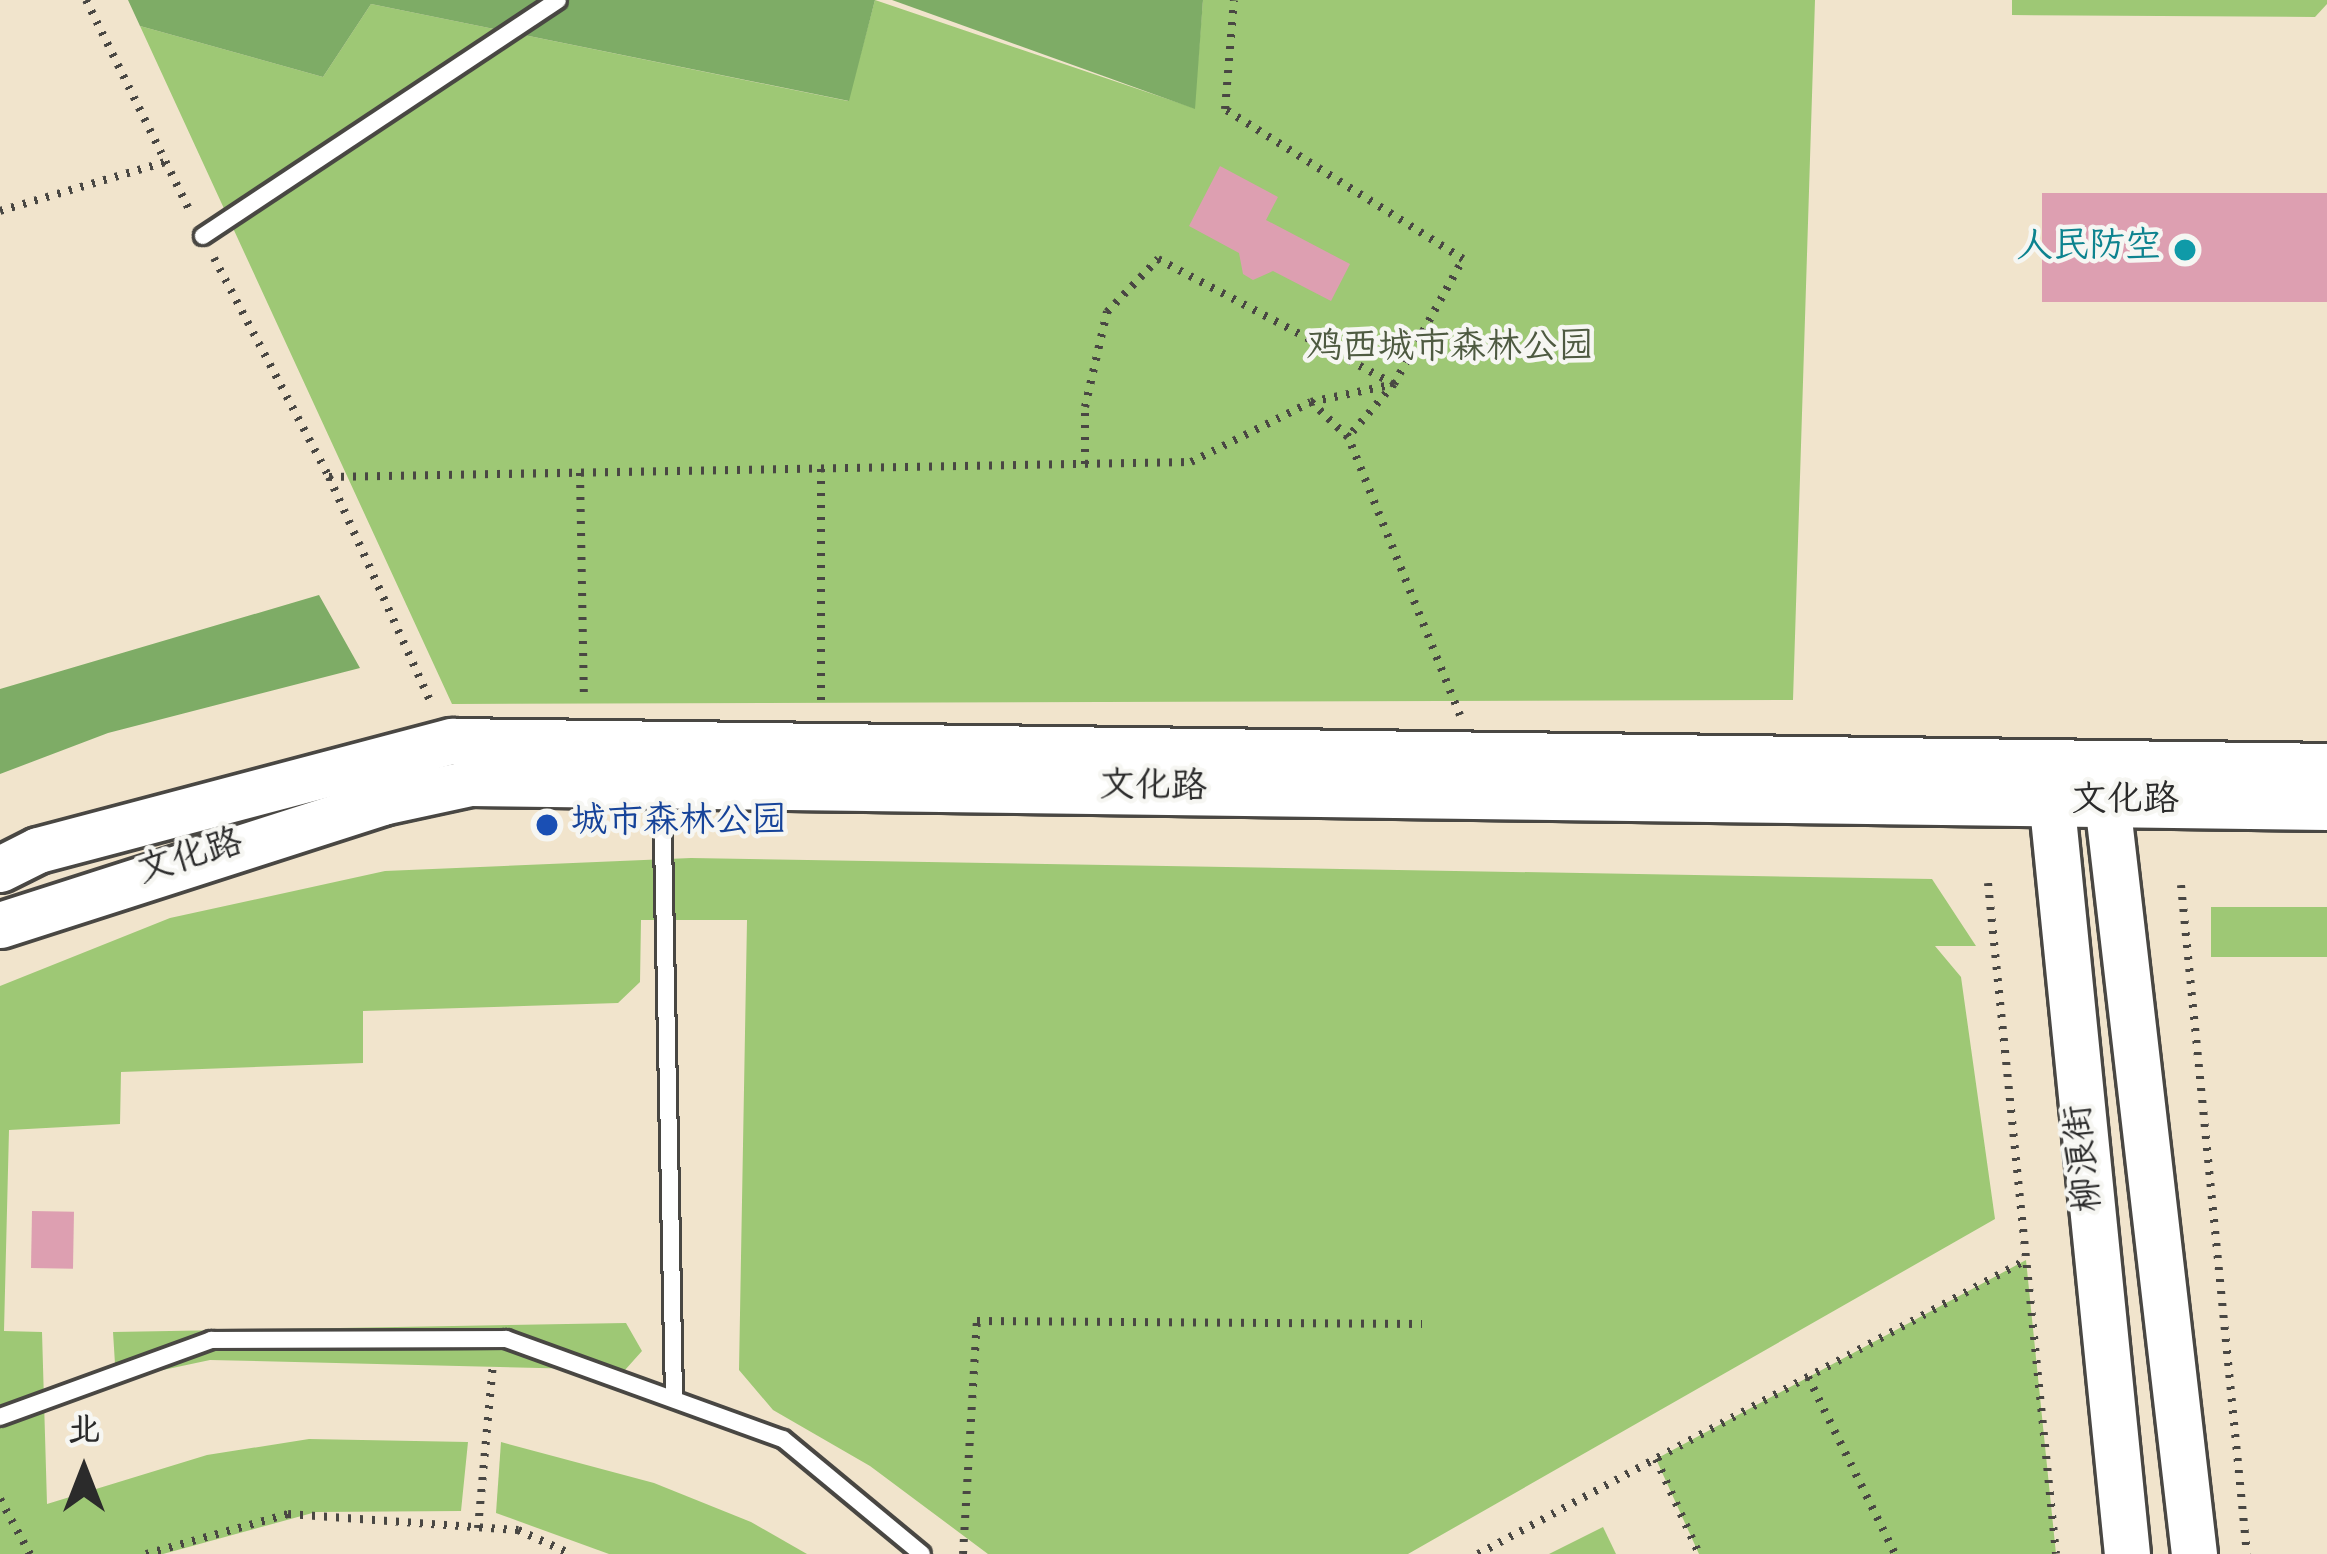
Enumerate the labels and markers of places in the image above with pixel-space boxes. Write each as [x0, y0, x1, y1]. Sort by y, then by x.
place label: 人民防空 [2017, 228, 2161, 272]
marker: 人民防空 [2172, 237, 2198, 263]
place label: 城市森林公园 [571, 803, 787, 847]
marker: 城市森林公园 [534, 812, 560, 838]

